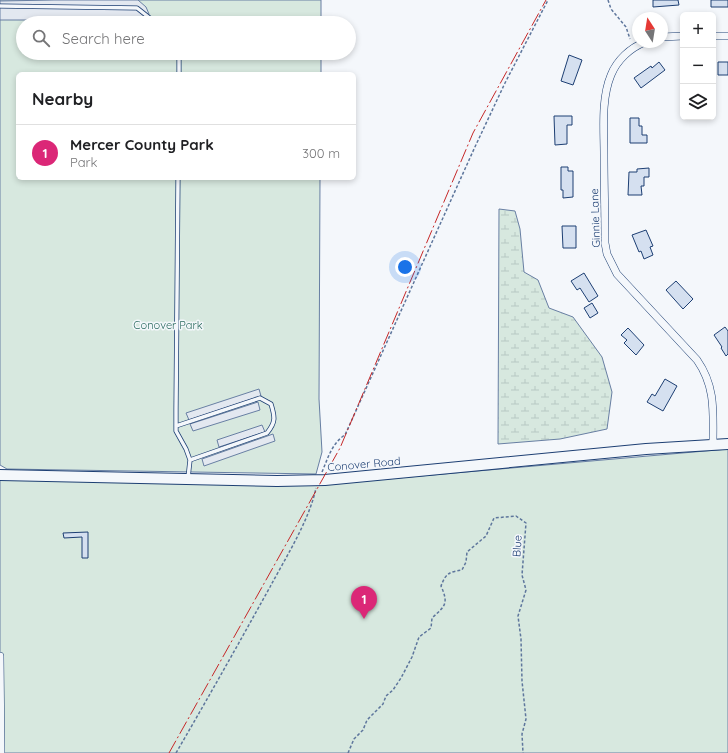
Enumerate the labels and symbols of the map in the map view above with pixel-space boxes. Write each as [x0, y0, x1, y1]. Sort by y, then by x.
north arrow [632, 12, 668, 48]
street label: Ginnie Lane [587, 188, 603, 248]
your location [395, 257, 415, 277]
park label: Conover Park [133, 318, 203, 332]
street label: Conover Road [327, 454, 401, 474]
street label: Blue [509, 534, 525, 558]
pin: 1 [351, 586, 377, 619]

